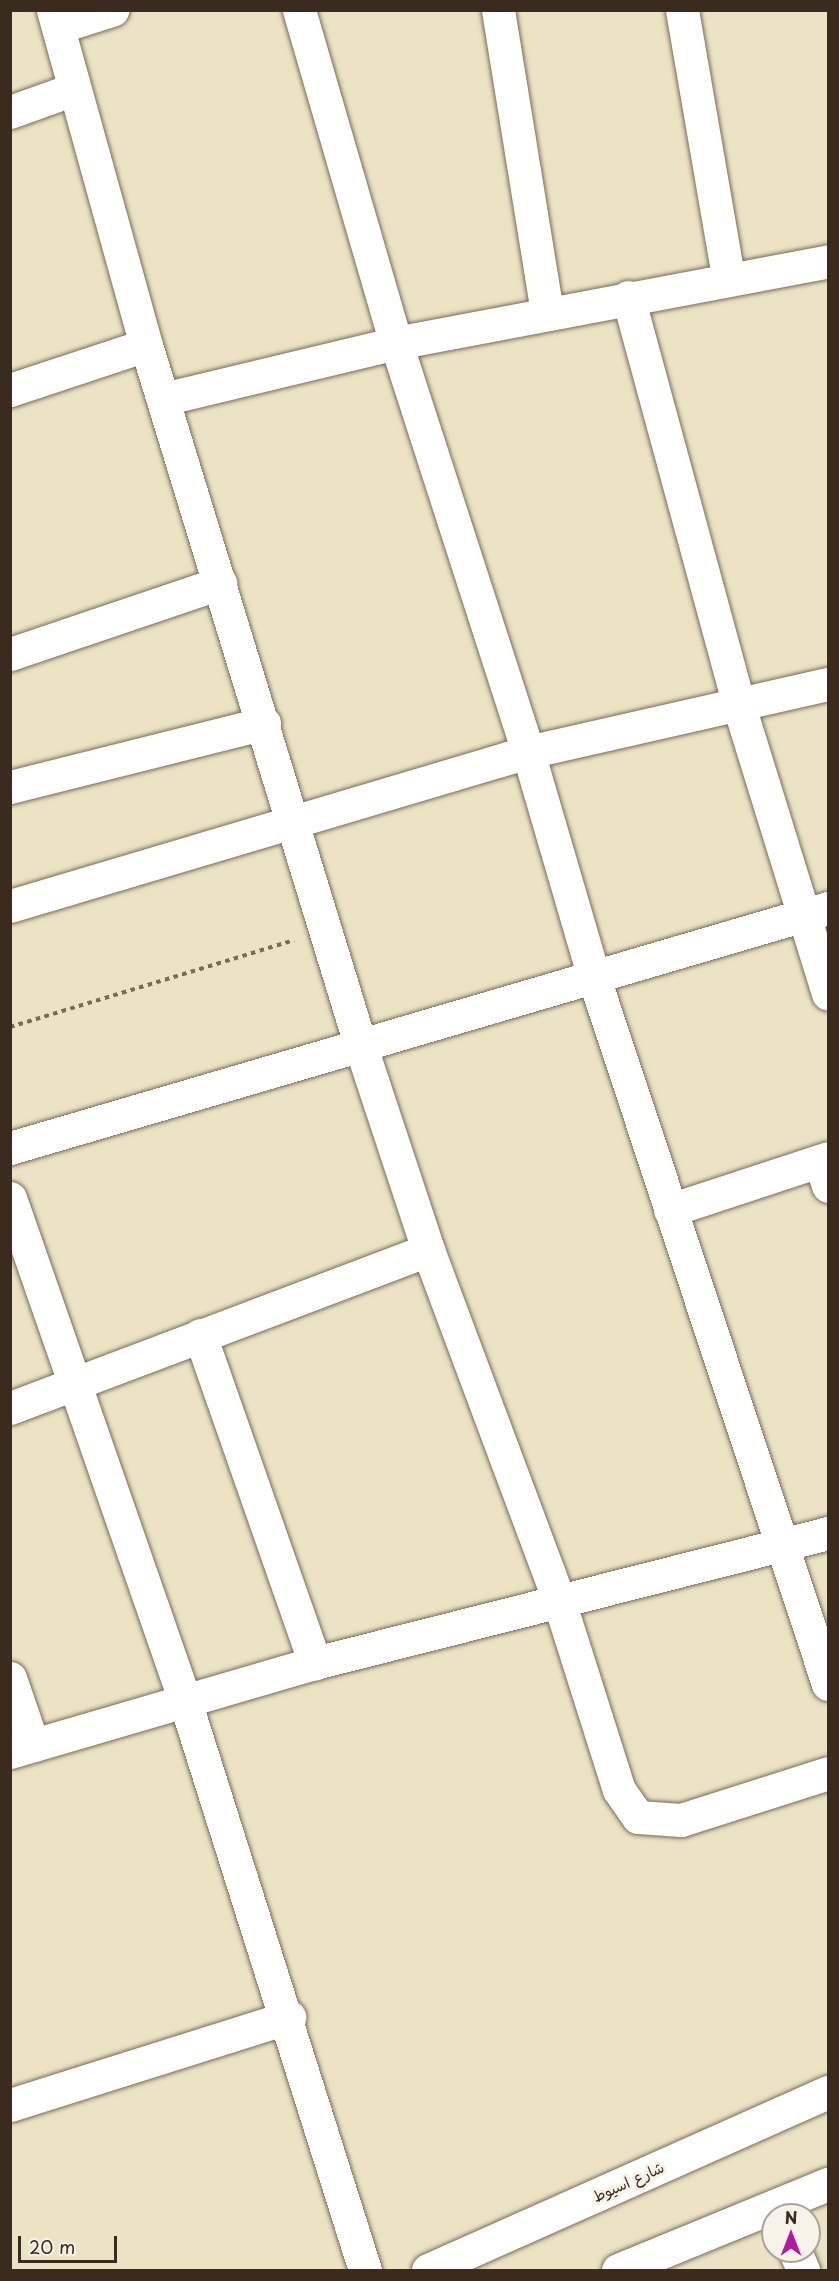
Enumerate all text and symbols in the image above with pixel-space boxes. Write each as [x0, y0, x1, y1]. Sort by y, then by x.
street label: شارع اسيوط [590, 2157, 666, 2205]
north arrow [761, 2203, 821, 2263]
text: N [785, 2205, 797, 2229]
scale bar [21, 2224, 120, 2262]
text: 20 m [29, 2233, 75, 2260]

